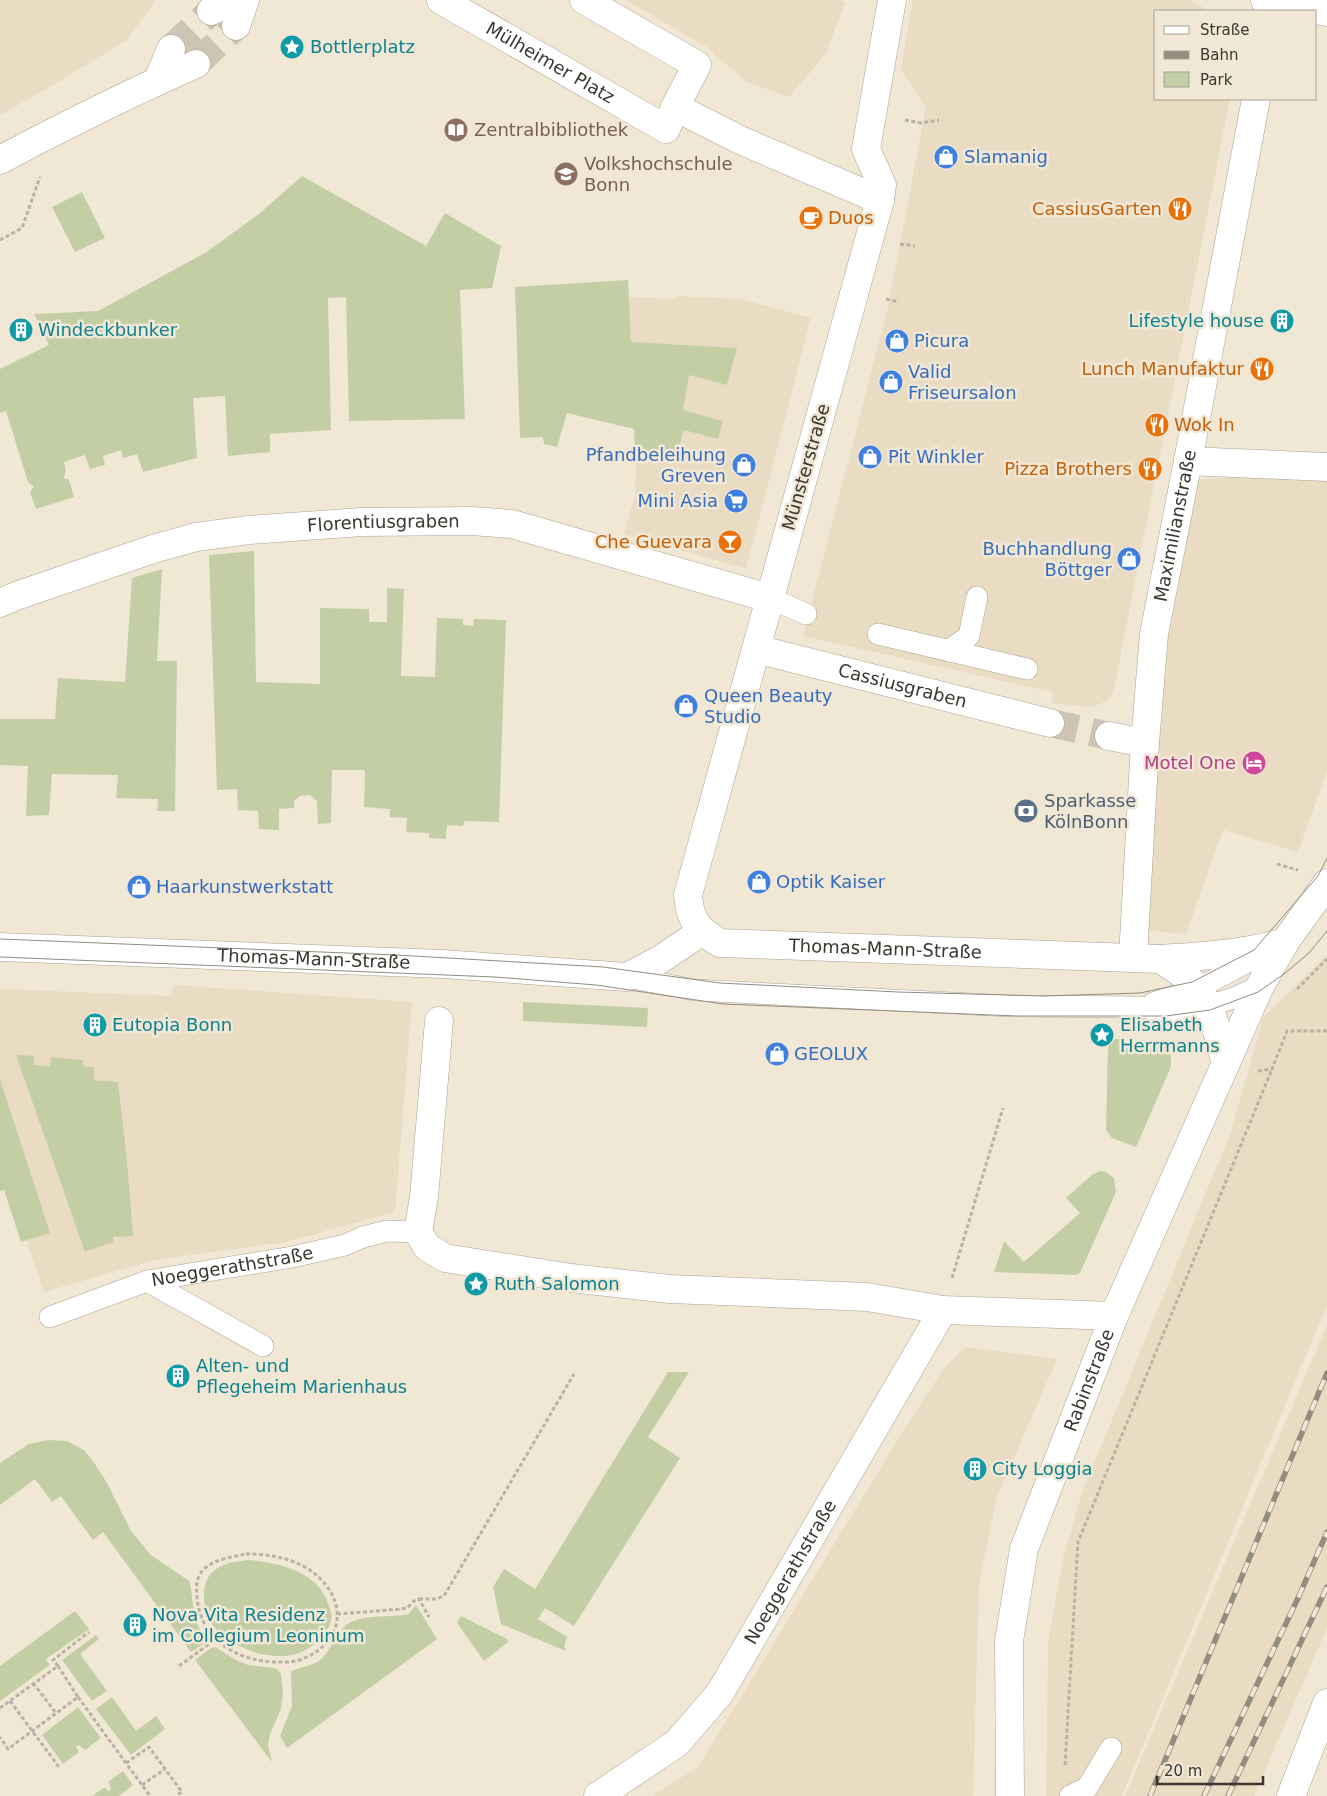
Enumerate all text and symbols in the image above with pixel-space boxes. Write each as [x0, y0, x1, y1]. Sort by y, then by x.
legend [1154, 10, 1317, 100]
street label: Mülheimer Platz [483, 17, 619, 107]
text: Straße [1200, 21, 1249, 39]
place icon: Bottlerplatz [279, 34, 305, 60]
place label: Bottlerplatz [310, 36, 415, 57]
text: Bahn [1200, 46, 1239, 64]
text: Park [1200, 71, 1233, 89]
library icon: Zentralbibliothek [443, 117, 469, 143]
place label: Zentralbibliothek [474, 119, 629, 140]
shop icon: Slamanig [933, 144, 959, 170]
place label: Slamanig [964, 146, 1048, 167]
place label: Volkshochschule Bonn [584, 153, 733, 195]
school or university icon: Volkshochschule Bonn [553, 161, 579, 187]
restaurant icon: CassiusGarten [1167, 196, 1193, 222]
place label: CassiusGarten [1032, 198, 1162, 219]
cafe icon: Duos [798, 205, 824, 231]
place label: Duos [828, 207, 874, 228]
building icon: Lifestyle house [1269, 308, 1295, 334]
place label: Lifestyle house [1128, 310, 1264, 331]
building icon: Windeckbunker [8, 317, 34, 343]
place label: Windeckbunker [38, 319, 178, 340]
shop icon: Picura [884, 328, 910, 354]
place label: Picura [914, 330, 969, 351]
restaurant icon: Lunch Manufaktur [1249, 356, 1275, 382]
place label: Lunch Manufaktur [1081, 358, 1245, 379]
place label: Valid Friseursalon [908, 361, 1017, 403]
shop icon: Valid Friseursalon [878, 369, 904, 395]
street label: Münsterstraße [777, 401, 834, 533]
restaurant icon: Wok In [1144, 412, 1170, 438]
place label: Wok In [1174, 414, 1235, 435]
place label: Pfandbeleihung Greven [586, 444, 726, 486]
shop icon: Pit Winkler [857, 444, 883, 470]
place label: Pit Winkler [888, 446, 985, 467]
street label: Maximilianstraße [1150, 448, 1200, 604]
shop icon: Pfandbeleihung Greven [731, 452, 757, 478]
restaurant icon: Pizza Brothers [1137, 456, 1163, 482]
place label: Pizza Brothers [1004, 458, 1132, 479]
supermarket icon: Mini Asia [723, 488, 749, 514]
place label: Mini Asia [638, 490, 718, 511]
street label: Florentiusgraben [306, 510, 460, 536]
bar icon: Che Guevara [717, 529, 743, 555]
place label: Che Guevara [595, 531, 712, 552]
place label: Buchhandlung Böttger [982, 538, 1113, 580]
shop icon: Buchhandlung Böttger [1116, 546, 1142, 572]
street label: Cassiusgraben [836, 659, 969, 712]
place label: Queen Beauty Studio [704, 685, 833, 727]
shop icon: Queen Beauty Studio [673, 693, 699, 719]
hotel icon: Motel One [1241, 750, 1267, 776]
place label: Motel One [1144, 752, 1236, 773]
place label: Sparkasse KölnBonn [1044, 790, 1136, 832]
bank icon: Sparkasse KölnBonn [1013, 798, 1039, 824]
shop icon: Optik Kaiser [746, 869, 772, 895]
place label: Optik Kaiser [776, 871, 886, 892]
shop icon: Haarkunstwerkstatt [126, 874, 152, 900]
place label: Haarkunstwerkstatt [156, 876, 333, 897]
street label: Thomas-Mann-Straße [787, 934, 982, 963]
street label: Thomas-Mann-Straße [216, 944, 411, 973]
building icon: Eutopia Bonn [82, 1012, 108, 1038]
place label: Eutopia Bonn [112, 1014, 232, 1035]
place label: Elisabeth Herrmanns [1120, 1014, 1220, 1056]
place icon: Elisabeth Herrmanns [1089, 1022, 1115, 1048]
shop icon: GEOLUX [764, 1041, 790, 1067]
place label: GEOLUX [794, 1043, 868, 1064]
street label: Noeggerathstraße [150, 1242, 315, 1290]
place icon: Ruth Salomon [463, 1271, 489, 1297]
place label: Ruth Salomon [494, 1273, 620, 1294]
street label: Rabinstraße [1059, 1326, 1118, 1434]
place label: Alten- und Pflegeheim Marienhaus [196, 1355, 407, 1397]
building icon: Alten- und Pflegeheim Marienhaus [165, 1363, 191, 1389]
building icon: City Loggia [962, 1456, 988, 1482]
place label: City Loggia [992, 1458, 1093, 1479]
street label: Noeggerathstraße [740, 1496, 840, 1648]
place label: Nova Vita Residenz im Collegium Leoninum [152, 1604, 365, 1646]
building icon: Nova Vita Residenz im Collegium Leoninum [122, 1612, 148, 1638]
scale bar [1157, 1754, 1263, 1786]
text: 20 m [1164, 1762, 1202, 1780]

